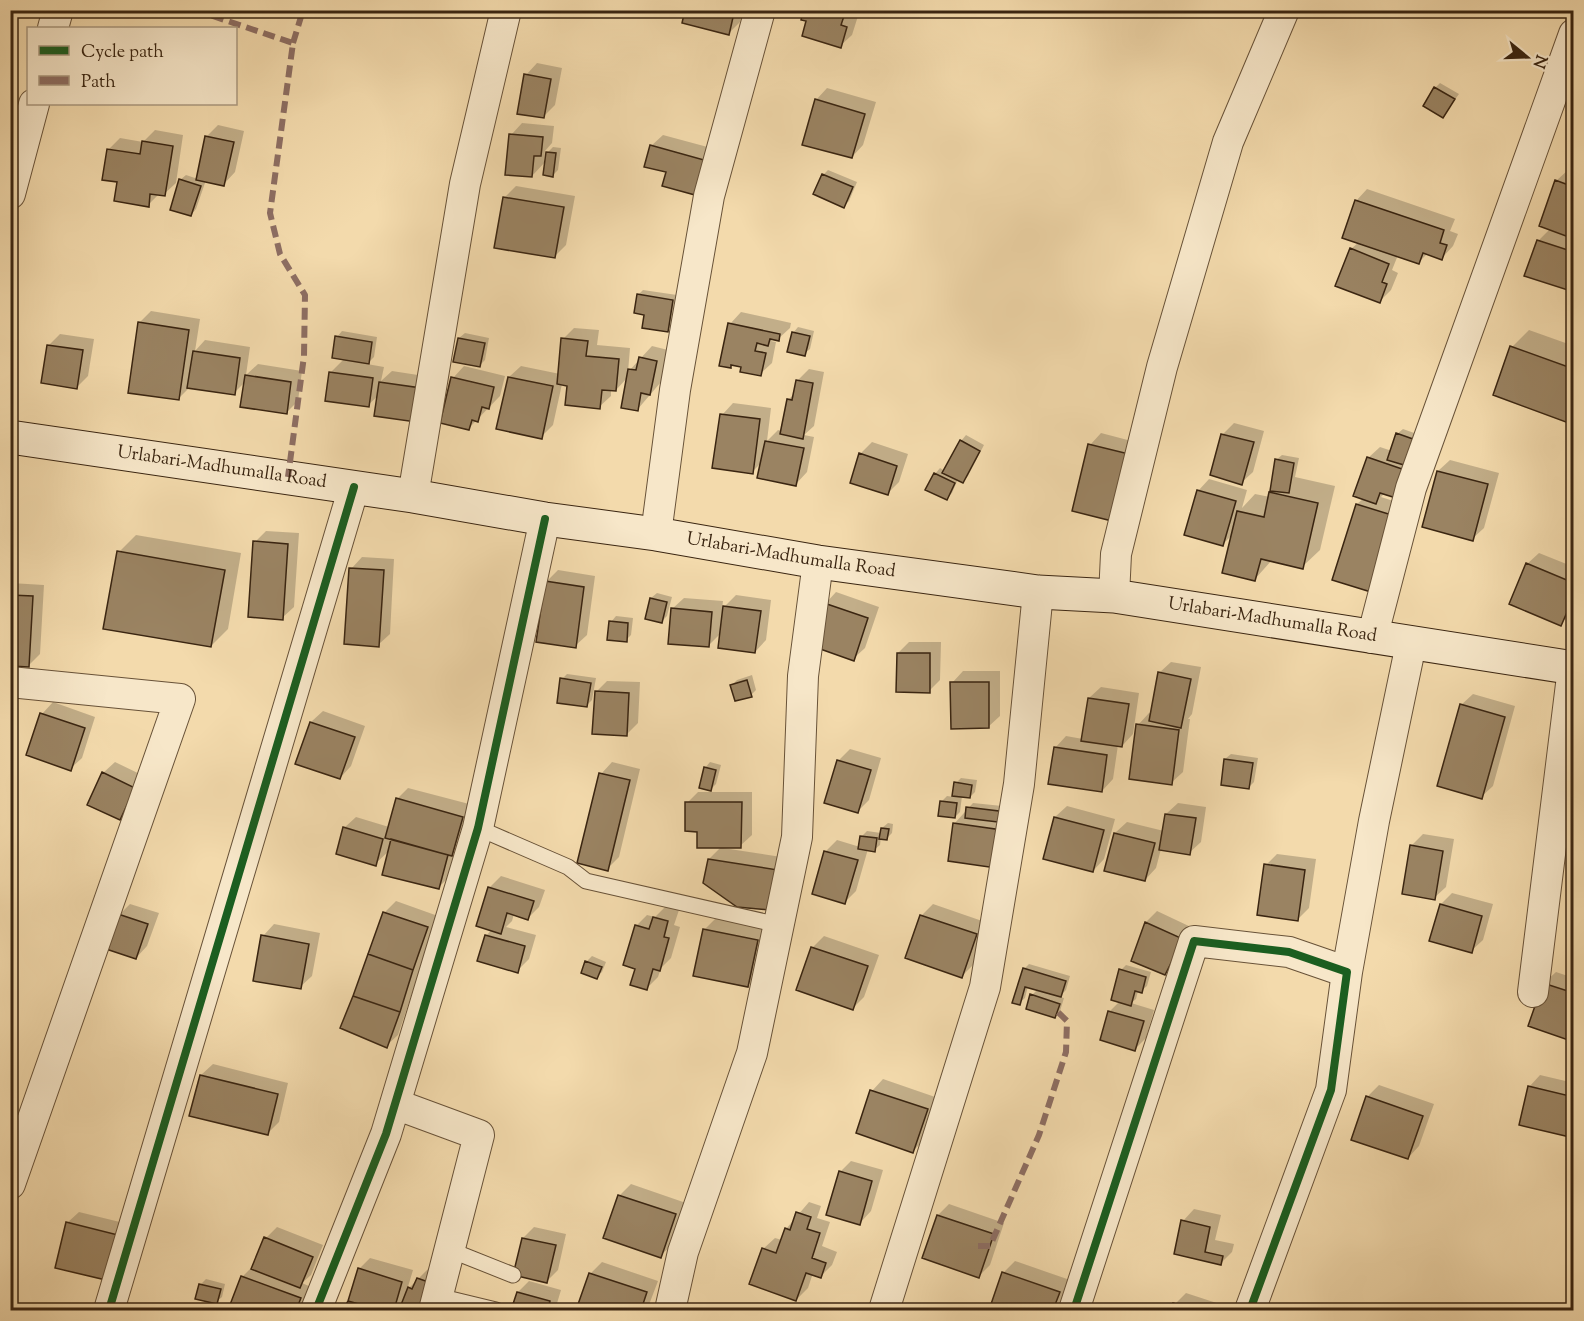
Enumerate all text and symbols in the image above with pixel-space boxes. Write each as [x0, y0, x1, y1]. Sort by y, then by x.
legend [27, 27, 237, 105]
north arrow [1497, 27, 1557, 87]
text: Cycle path [81, 40, 164, 66]
text: N [1526, 51, 1552, 71]
text: Path [81, 70, 116, 96]
street label: Urlabari-Madhumalla Road [115, 440, 328, 496]
street label: Urlabari-Madhumalla Road [684, 526, 897, 585]
street label: Urlabari-Madhumalla Road [1166, 592, 1379, 650]

